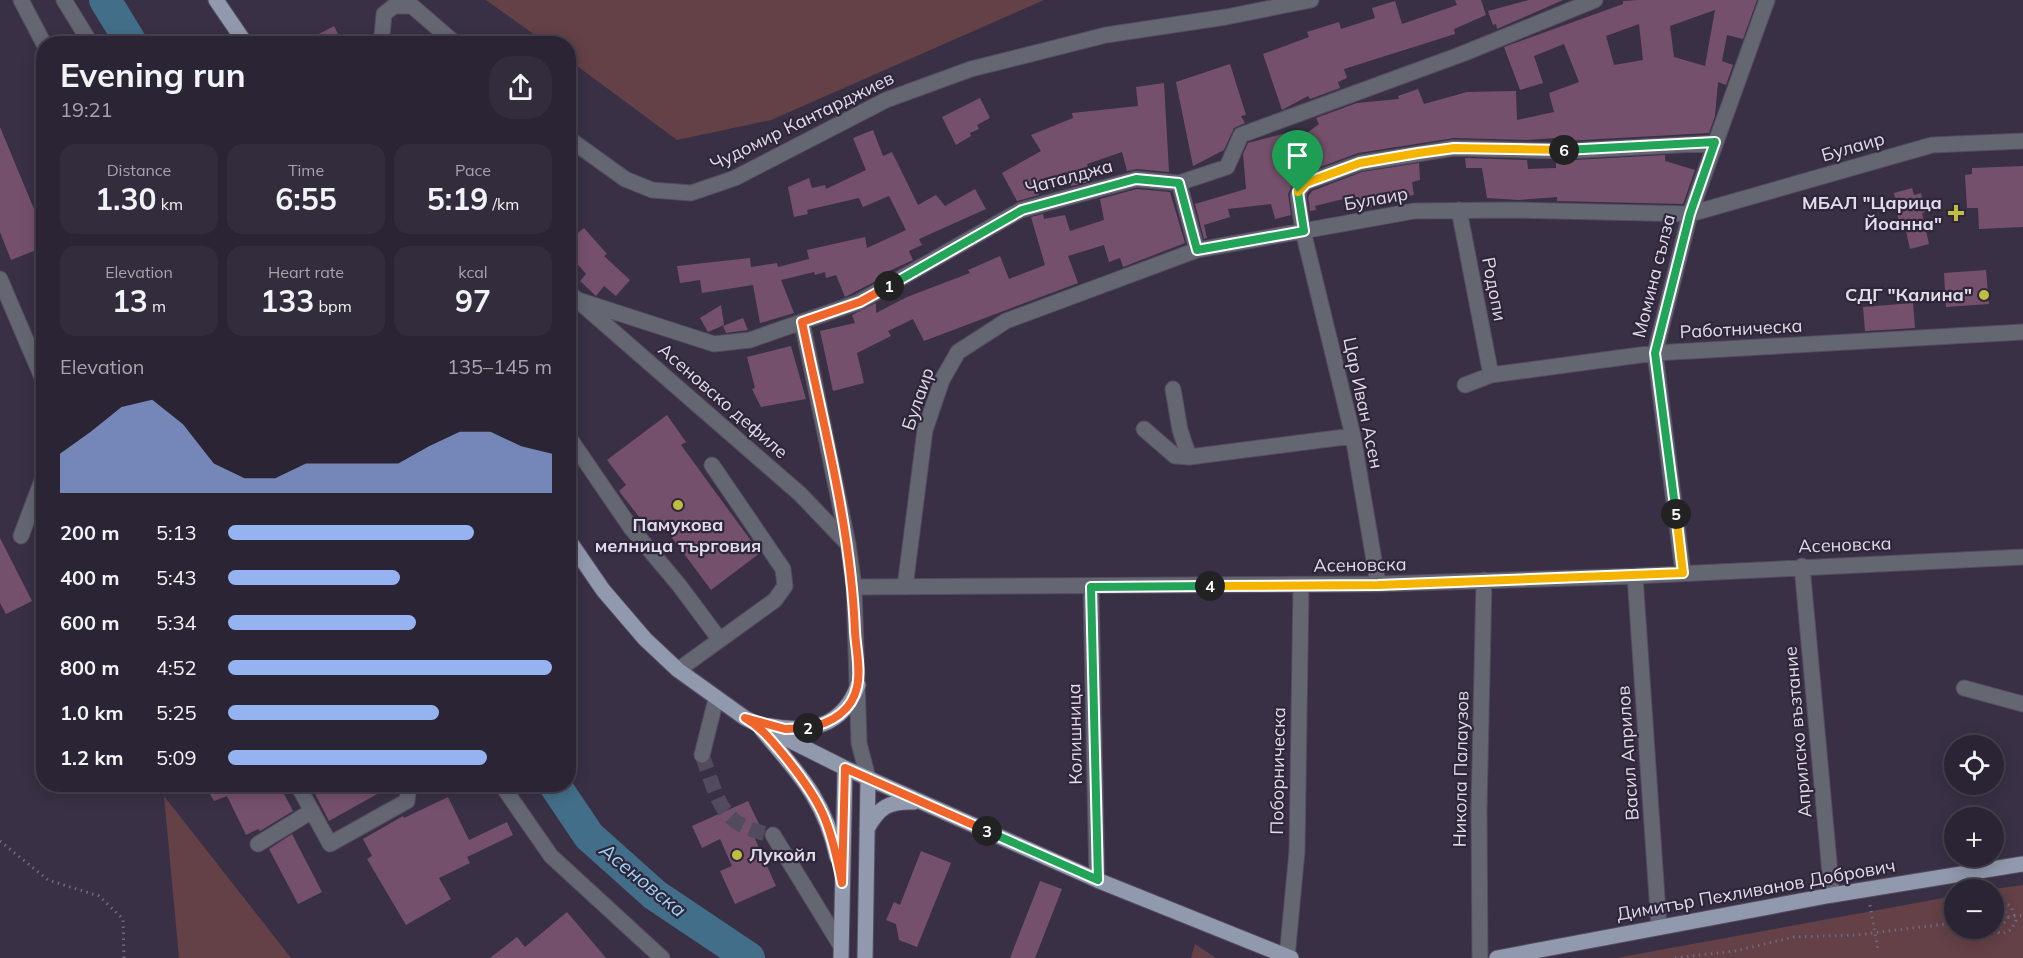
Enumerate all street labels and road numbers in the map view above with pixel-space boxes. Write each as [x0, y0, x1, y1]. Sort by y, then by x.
street label: Чудомир Кантарджиев [706, 66, 898, 175]
street label: Булаир [1819, 127, 1887, 166]
street label: Чаталджа [1023, 154, 1115, 199]
street label: Булаир [1342, 182, 1410, 215]
street label: Момина сълза [1627, 212, 1680, 340]
street label: Родопи [1477, 255, 1512, 323]
street label: Работническа [1679, 314, 1803, 343]
street label: Цар Иван Асен [1338, 335, 1389, 471]
street label: Асеновско дефиле [654, 338, 793, 463]
street label: Булаир [896, 365, 939, 433]
street label: Асеновска [1798, 531, 1892, 558]
street label: Асеновска [1313, 552, 1407, 577]
street label: Априлско възтание [1779, 645, 1816, 819]
street label: Колишница [1062, 683, 1087, 785]
street label: Васил Априлов [1611, 685, 1644, 821]
street label: Никола Палаузов [1448, 691, 1473, 847]
street label: Поборническа [1265, 707, 1290, 835]
street label: Димитър Пехливанов Добрович [1615, 854, 1897, 925]

